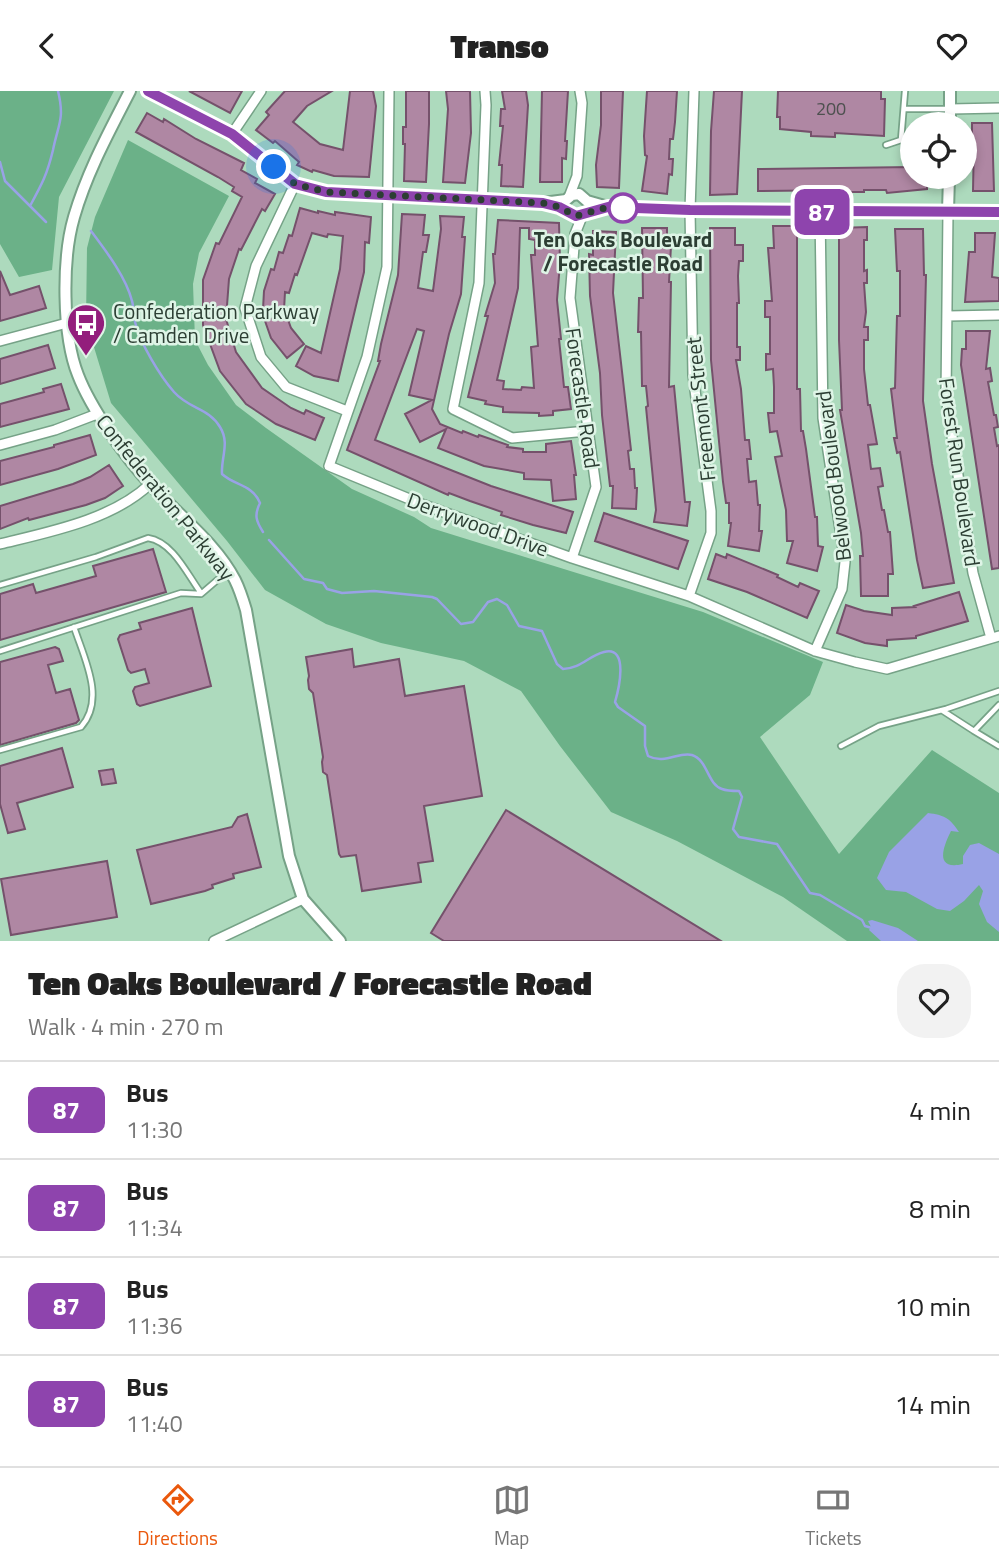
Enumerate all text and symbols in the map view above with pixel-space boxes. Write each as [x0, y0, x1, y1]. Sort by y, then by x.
text: Transo [450, 22, 549, 70]
icon: back [28, 27, 66, 65]
icon: heart [933, 27, 971, 65]
house number: 200 [816, 95, 846, 122]
map controls [900, 112, 977, 189]
button: locate [900, 112, 977, 189]
your location [256, 149, 291, 184]
line badge: 87 [790, 189, 854, 235]
marker: Ten Oaks Boulevard / Forecastle Road [608, 193, 638, 223]
text: 87 [809, 194, 835, 230]
place label: Ten Oaks Boulevard / Forecastle Road [534, 223, 712, 279]
place label: Confederation Parkway / Camden Drive [113, 295, 319, 351]
bus stop icon: Confederation Parkway / Camden Drive [65, 302, 107, 357]
street label: Forecastle Road [557, 326, 609, 470]
street label: Freemont Street [676, 335, 723, 483]
street label: Forest Run Boulevard [931, 376, 989, 568]
street label: Belwood Boulevard [807, 389, 859, 563]
street label: Confederation Parkway [89, 407, 243, 587]
street label: Derrywood Drive [403, 484, 553, 564]
text: Ten Oaks Boulevard / Forecastle Road [28, 958, 592, 1008]
button: heart [897, 964, 971, 1038]
text: Walk · 4 min · 270 m [28, 1009, 224, 1044]
text: Bus [126, 1073, 168, 1112]
text: 4 min [909, 1091, 971, 1130]
text: 87 [53, 1092, 80, 1128]
text: 11:30 [126, 1112, 183, 1147]
text: Bus [126, 1171, 168, 1210]
text: 8 min [909, 1189, 971, 1228]
text: 87 [53, 1190, 80, 1226]
text: 11:34 [126, 1210, 183, 1245]
text: Bus [126, 1269, 168, 1308]
text: 10 min [895, 1287, 971, 1326]
text: 87 [53, 1288, 80, 1324]
text: 11:36 [126, 1308, 183, 1343]
text: Bus [126, 1367, 168, 1406]
text: 14 min [895, 1385, 971, 1424]
text: 87 [53, 1386, 80, 1422]
text: 11:40 [126, 1406, 183, 1441]
tab: Directions [137, 1481, 218, 1552]
tab: Map [493, 1481, 531, 1552]
tab: Tickets [805, 1481, 862, 1552]

